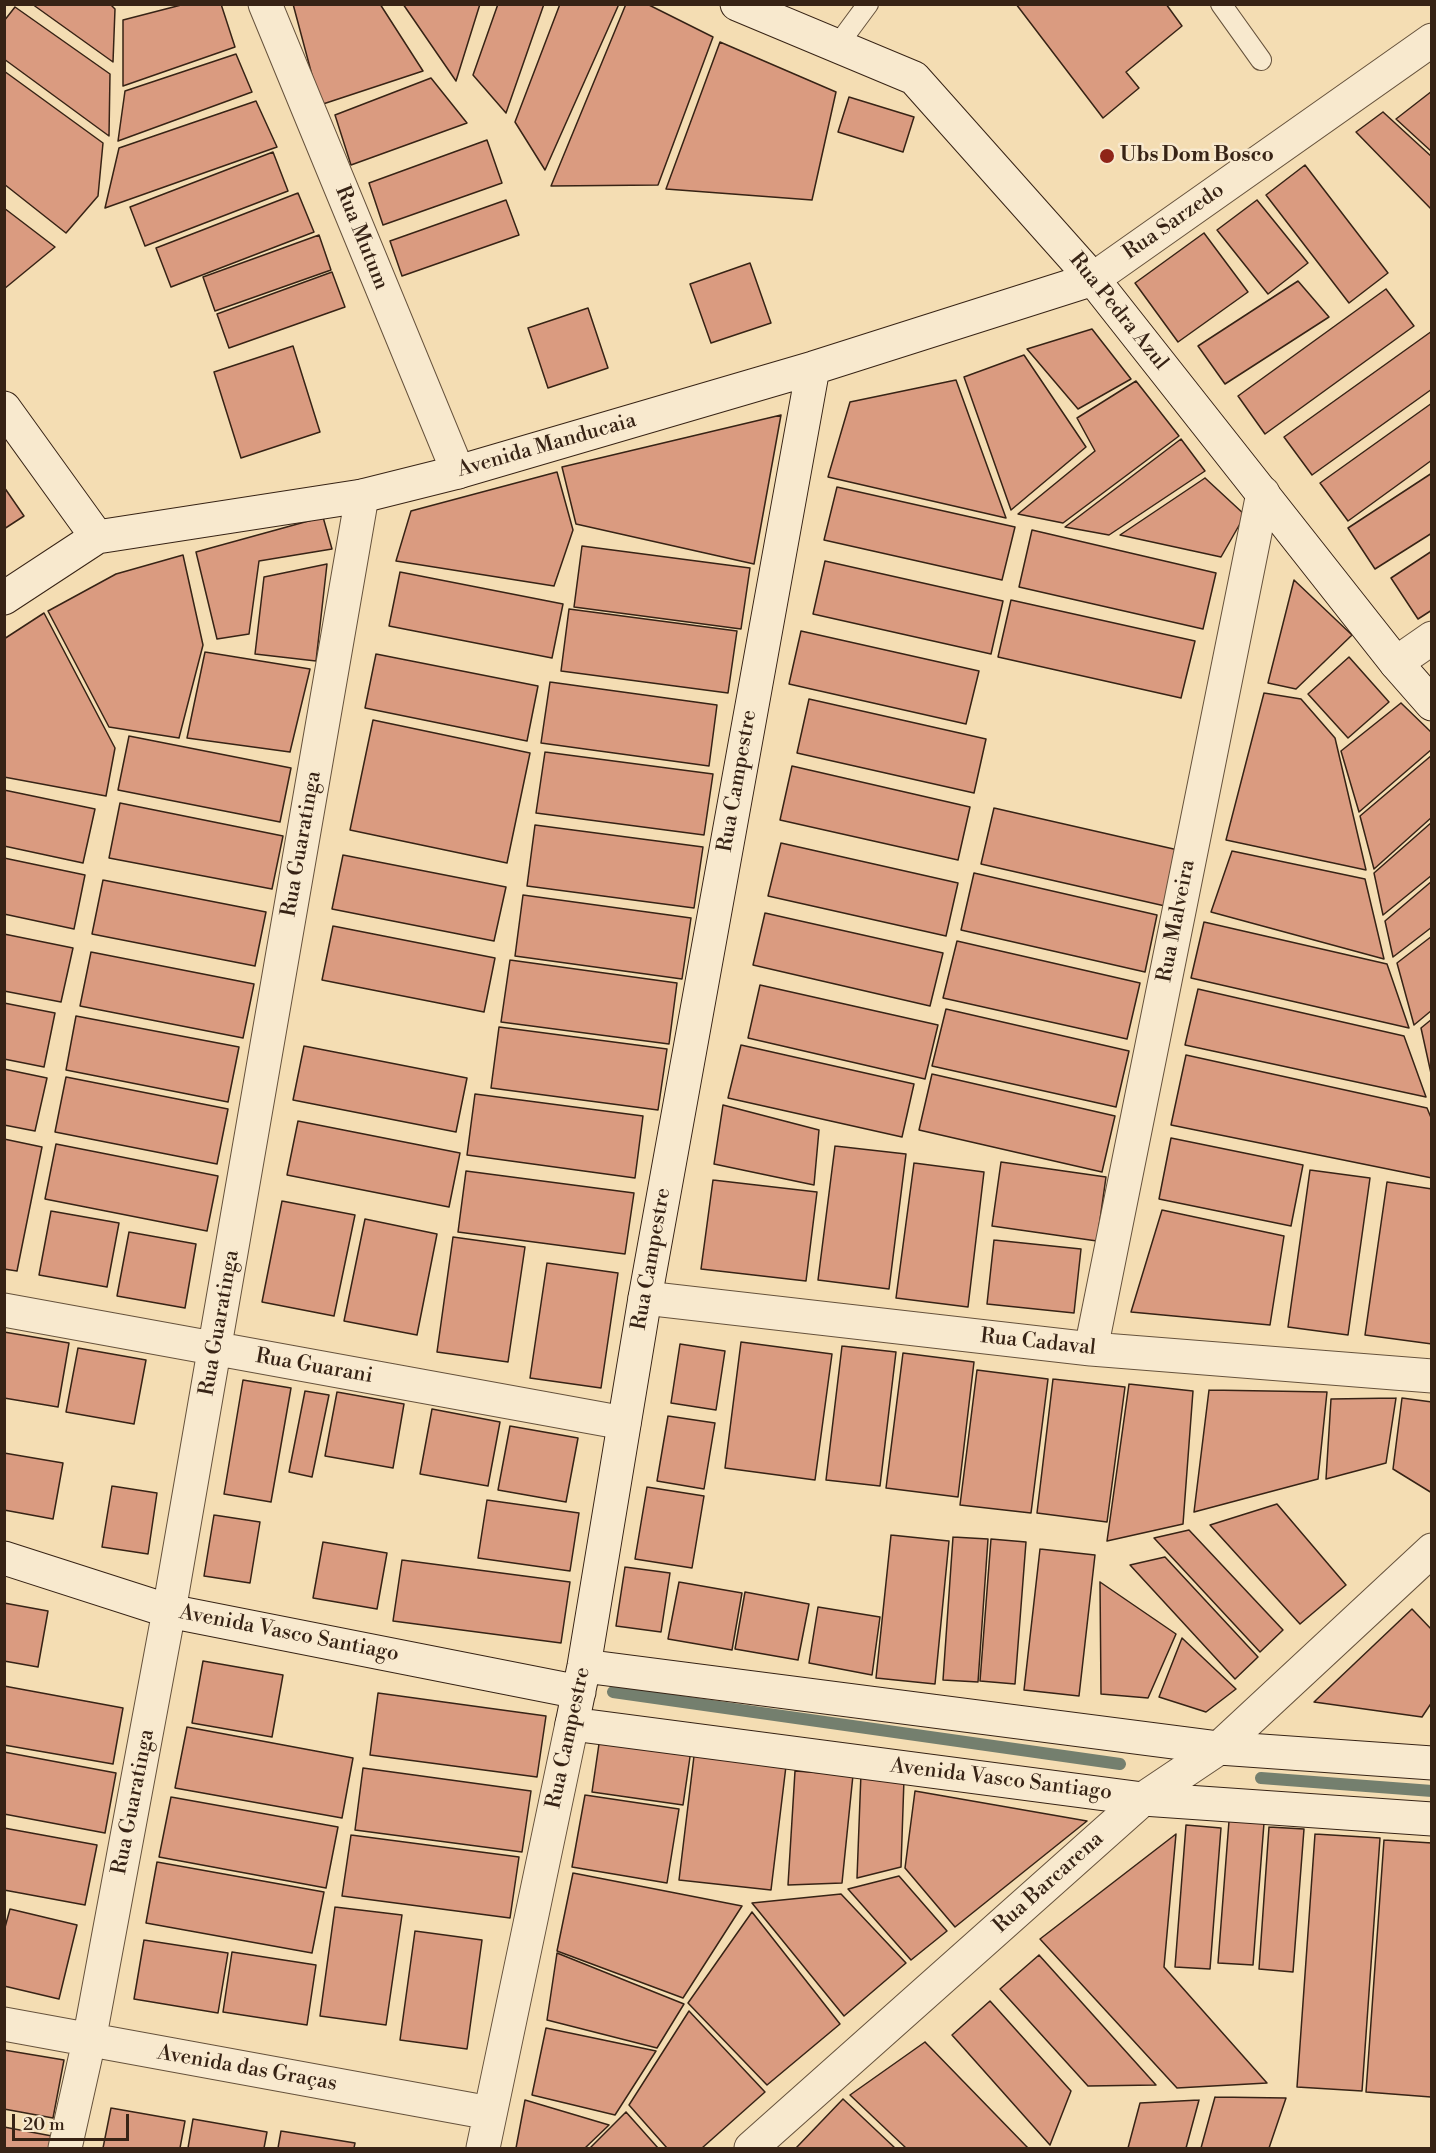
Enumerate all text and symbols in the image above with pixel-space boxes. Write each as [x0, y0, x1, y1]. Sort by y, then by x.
place label: Ubs Dom Bosco [1120, 143, 1274, 169]
marker: Ubs Dom Bosco [1098, 147, 1116, 165]
street label: Rua Sarzedo [1119, 178, 1229, 266]
street label: Rua Mutum [329, 182, 393, 294]
street label: Rua Pedra Azul [1063, 248, 1173, 376]
street label: Avenida Manducaia [455, 408, 639, 484]
street label: Rua Campestre [713, 708, 763, 854]
street label: Rua Guaratinga [277, 769, 327, 919]
street label: Rua Malveira [1153, 858, 1201, 984]
street label: Rua Campestre [627, 1186, 677, 1332]
street label: Rua Guaratinga [195, 1248, 245, 1398]
street label: Rua Cadaval [979, 1324, 1097, 1362]
street label: Rua Guarani [253, 1344, 375, 1390]
street label: Avenida Vasco Santiago [177, 1600, 401, 1668]
street label: Rua Campestre [542, 1665, 596, 1811]
street label: Rua Guaratinga [108, 1727, 160, 1877]
street label: Avenida Vasco Santiago [889, 1754, 1113, 1806]
street label: Rua Barcarena [989, 1827, 1109, 1939]
street label: Avenida das Graças [155, 2041, 339, 2097]
scale bar [15, 2102, 132, 2140]
text: 20 m [23, 2113, 65, 2136]

